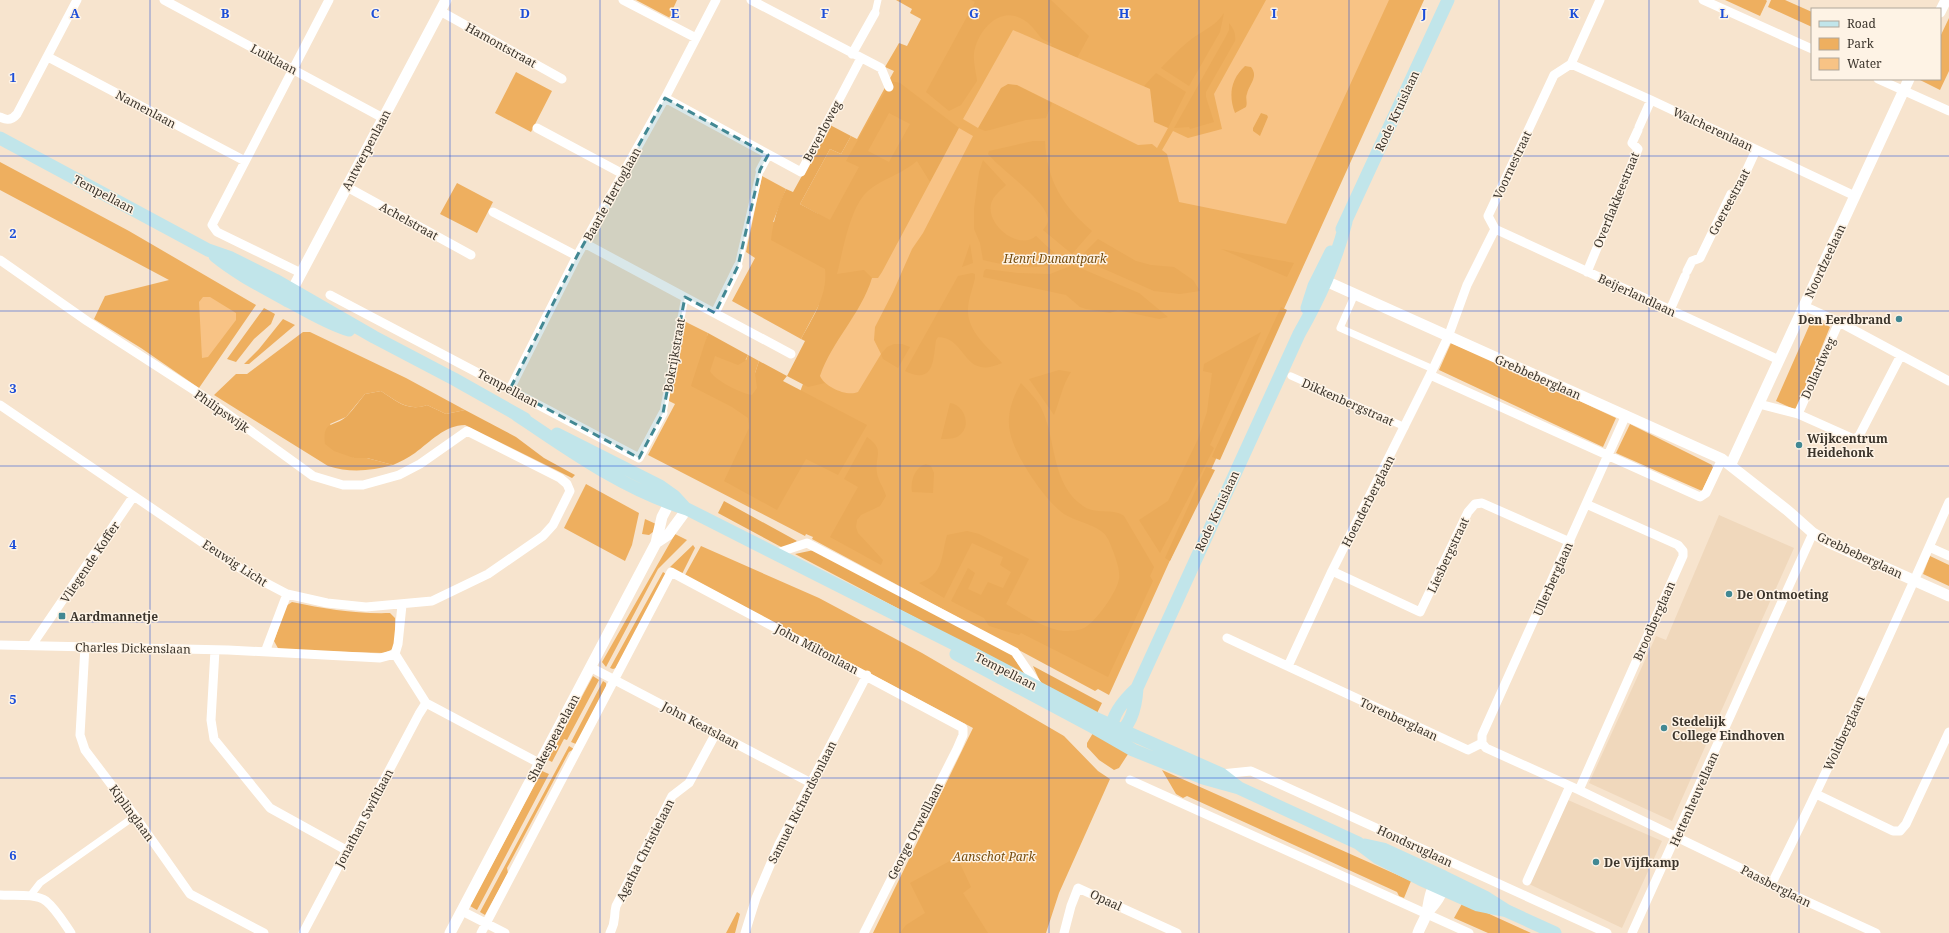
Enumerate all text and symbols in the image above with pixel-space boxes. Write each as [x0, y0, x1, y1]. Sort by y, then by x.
text: A [70, 4, 80, 22]
text: B [221, 4, 230, 22]
text: C [371, 4, 380, 22]
text: D [520, 4, 530, 22]
text: E [671, 4, 680, 22]
text: F [821, 4, 829, 22]
text: G [969, 4, 979, 22]
text: H [1119, 4, 1130, 22]
text: I [1271, 4, 1277, 22]
text: J [1420, 4, 1427, 22]
text: K [1569, 4, 1579, 22]
text: L [1720, 4, 1729, 22]
legend [1811, 8, 1941, 80]
text: Road [1847, 15, 1877, 32]
street label: Hamontstraat [462, 18, 540, 72]
text: Park [1847, 35, 1875, 52]
street label: Luiklaan [248, 40, 301, 79]
text: Water [1847, 55, 1882, 72]
street label: Rode Kruislaan [1371, 67, 1423, 154]
text: 1 [9, 68, 17, 86]
street label: Namenlaan [113, 86, 180, 132]
street label: Beverloweg [799, 97, 846, 165]
street label: Walcherenlaan [1670, 103, 1756, 155]
street label: Antwerpenlaan [338, 106, 395, 193]
street label: Voornestraat [1489, 128, 1535, 202]
street label: Baarle Hertoglaan [579, 144, 645, 244]
street label: Overflakkeestraat [1589, 150, 1643, 250]
street label: Goereestraat [1704, 166, 1754, 238]
street label: Tempellaan [70, 171, 138, 217]
street label: Achelstraat [377, 198, 441, 244]
street label: Noordzeelaan [1800, 221, 1850, 301]
text: 2 [9, 224, 17, 242]
park label: Henri Dunantpark [1003, 250, 1108, 267]
street label: Beijerlandlaan [1595, 269, 1679, 321]
place label: Den Eerdbrand [1798, 311, 1891, 328]
marker: Den Eerdbrand [1894, 314, 1904, 324]
street label: Bokrijkstraat [659, 317, 689, 393]
street label: Dollardweg [1797, 334, 1839, 402]
street label: Grebbeberglaan [1492, 350, 1584, 404]
street label: Tempellaan [474, 365, 542, 411]
street label: Dikkenbergstraat [1299, 374, 1397, 430]
text: 3 [9, 379, 17, 397]
street label: Philipswijk [191, 386, 254, 437]
place label: Wijkcentrum Heidehonk [1807, 430, 1888, 461]
marker: Wijkcentrum Heidehonk [1794, 440, 1804, 450]
street label: Hoenderberglaan [1338, 452, 1399, 550]
street label: Rode Kruislaan [1191, 467, 1243, 554]
street label: Liesbergstraat [1423, 514, 1473, 596]
street label: Vliegende Koffer [56, 517, 124, 606]
street label: Grebbeberglaan [1814, 528, 1906, 582]
text: 4 [9, 535, 17, 553]
street label: Eeuwig Licht [199, 536, 271, 590]
street label: Ullerberglaan [1529, 539, 1577, 619]
street label: Broodberglaan [1629, 578, 1679, 664]
place label: De Ontmoeting [1737, 586, 1829, 603]
marker: De Ontmoeting [1724, 589, 1734, 599]
place label: Aardmannetje [70, 608, 158, 625]
marker: Aardmannetje [57, 611, 67, 621]
street label: John Miltonlaan [771, 619, 862, 678]
street label: Charles Dickenslaan [75, 638, 191, 658]
street label: Tempellaan [972, 648, 1040, 694]
text: 5 [9, 690, 17, 708]
street label: Shakespearelaan [523, 691, 583, 785]
street label: Torenberglaan [1357, 693, 1441, 745]
street label: Woldberglaan [1819, 693, 1869, 773]
street label: John Keatslaan [658, 697, 743, 753]
place label: Stedelijk College Eindhoven [1672, 713, 1785, 744]
marker: Stedelijk College Eindhoven [1659, 723, 1669, 733]
street label: Samuel Richardsonlaan [764, 738, 840, 866]
street label: Hettenheuvellaan [1665, 749, 1723, 849]
street label: Jonathan Swiftlaan [330, 765, 397, 871]
street label: George Orwelllaan [883, 779, 947, 883]
street label: Kiplinglaan [106, 781, 159, 845]
street label: Agatha Christielaan [612, 796, 678, 904]
street label: Hondsruglaan [1374, 821, 1456, 871]
text: 6 [9, 846, 17, 864]
park label: Aanschot Park [952, 848, 1036, 865]
place label: De Vijfkamp [1604, 854, 1679, 871]
marker: De Vijfkamp [1591, 857, 1601, 867]
street label: Paasberglaan [1738, 861, 1814, 911]
street label: Opaal [1087, 885, 1125, 915]

